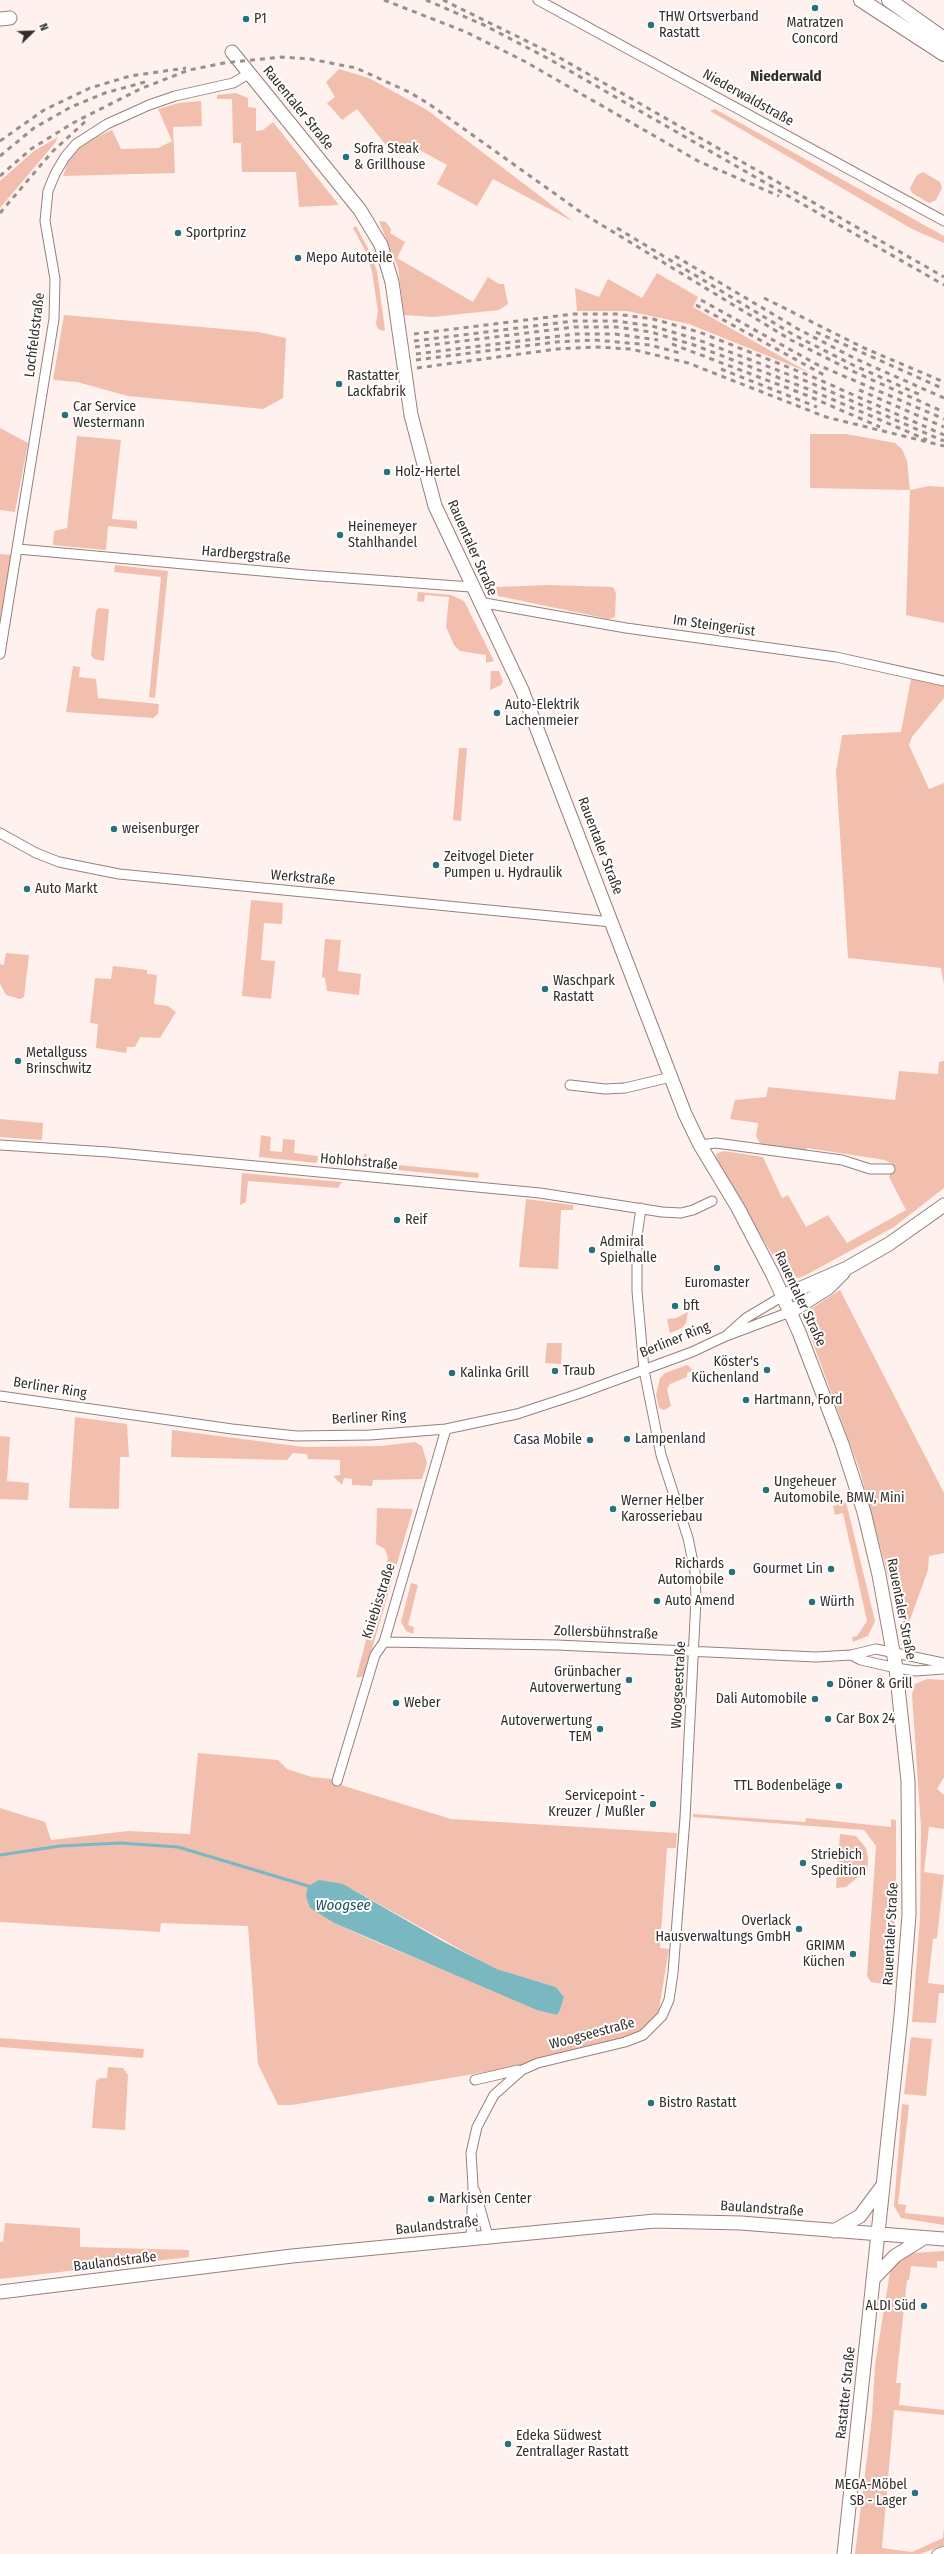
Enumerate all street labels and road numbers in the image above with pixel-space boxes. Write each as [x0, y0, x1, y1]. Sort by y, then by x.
street label: Rauentaler Straße [259, 63, 337, 153]
street label: Niederwaldstraße [700, 66, 796, 130]
street label: Lochfeldstraße [21, 292, 49, 378]
street label: Rauentaler Straße [443, 497, 501, 599]
street label: Hardbergstraße [201, 543, 291, 567]
street label: Im Steingerüst [672, 612, 756, 640]
street label: Rauentaler Straße [574, 795, 626, 897]
street label: Werkstraße [270, 867, 336, 889]
street label: Hohlohstraße [319, 1150, 399, 1174]
street label: Rauentaler Straße [771, 1249, 829, 1349]
street label: Berliner Ring [637, 1318, 713, 1362]
street label: Berliner Ring [12, 1374, 88, 1402]
street label: Berliner Ring [331, 1408, 407, 1428]
street label: Rauentaler Straße [883, 1557, 919, 1661]
street label: Kniebisstraße [359, 1561, 399, 1641]
street label: Zollersbühnstraße [554, 1623, 658, 1643]
street label: Woogseestraße [668, 1641, 690, 1729]
street label: Rauentaler Straße [880, 1882, 902, 1986]
street label: Woogseestraße [547, 2015, 637, 2053]
street label: Baulandstraße [720, 2198, 804, 2220]
street label: Baulandstraße [395, 2213, 479, 2239]
street label: Baulandstraße [73, 2249, 157, 2275]
street label: Rastatter Straße [833, 2346, 859, 2440]

